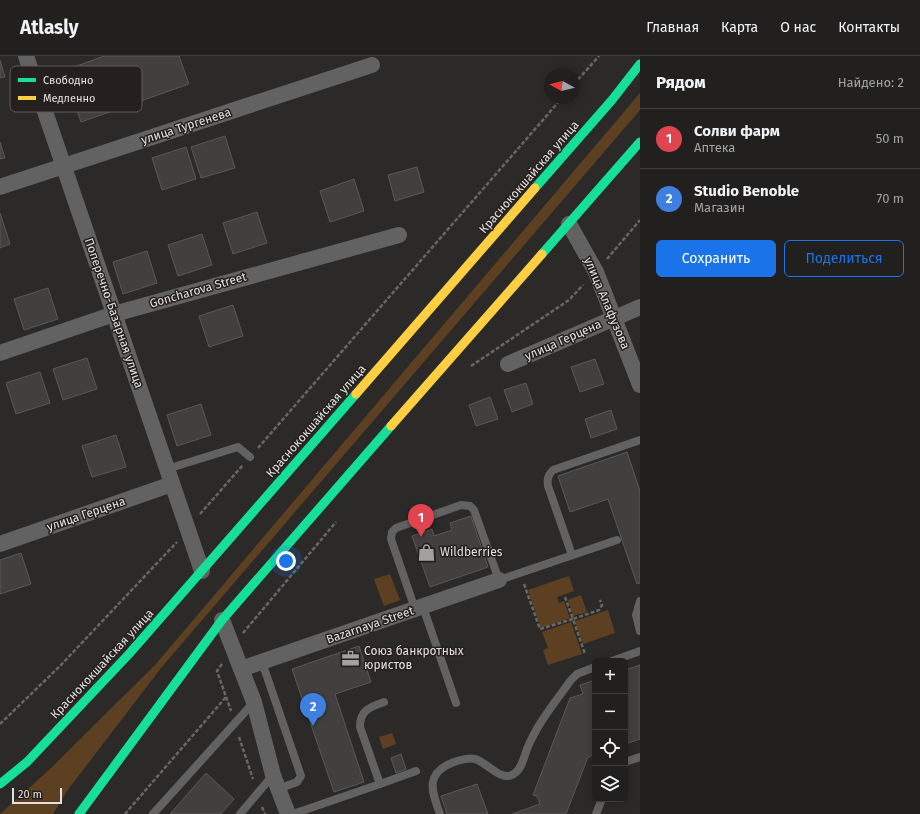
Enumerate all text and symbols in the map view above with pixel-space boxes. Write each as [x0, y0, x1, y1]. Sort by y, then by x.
text: Atlasly [20, 16, 79, 39]
text: Главная [646, 19, 699, 36]
text: Карта [721, 19, 758, 36]
text: О нас [780, 19, 816, 36]
text: Контакты [838, 19, 900, 36]
legend [10, 66, 142, 112]
north arrow [544, 68, 580, 104]
text: Рядом [656, 72, 706, 93]
text: Свободно [43, 74, 93, 87]
text: Найдено: 2 [838, 75, 904, 90]
text: Медленно [43, 92, 95, 105]
street label: улица Тургенева [139, 105, 233, 147]
street label: Краснококшайская улица [476, 118, 582, 236]
text: Солви фарм [694, 122, 780, 140]
text: 1 [666, 131, 672, 146]
text: 50 m [876, 131, 904, 146]
text: Аптека [694, 140, 735, 155]
text: Studio Benoble [694, 182, 799, 200]
text: 2 [666, 191, 672, 206]
text: 70 m [877, 191, 904, 206]
text: Магазин [694, 200, 745, 215]
street label: Поперечно-Базарная улица [82, 236, 146, 390]
button: Сохранить [656, 240, 776, 277]
button: Поделиться [784, 240, 904, 277]
street label: улица Алафузова [581, 255, 633, 351]
street label: Goncharova Street [148, 269, 249, 311]
street label: улица Герцена [523, 317, 603, 363]
street label: Краснококшайская улица [263, 362, 369, 480]
street label: улица Герцена [45, 494, 127, 534]
pin: 1 [408, 504, 434, 537]
shop icon: Wildberries [417, 542, 437, 562]
place label: Wildberries [440, 545, 503, 559]
your location [276, 551, 296, 571]
street label: Bazarnaya Street [325, 603, 416, 646]
street label: Краснококшайская улица [48, 606, 156, 722]
place label: Союз банкротных юристов [364, 644, 464, 672]
office icon: Союз банкротных юристов [341, 648, 361, 668]
map controls [592, 658, 628, 802]
button: + [592, 658, 628, 694]
pin: 2 [300, 693, 326, 726]
button: − [592, 694, 628, 730]
button: locate [592, 730, 628, 766]
button: layers [592, 766, 628, 802]
scale bar [12, 786, 62, 805]
text: 20 m [18, 788, 42, 801]

